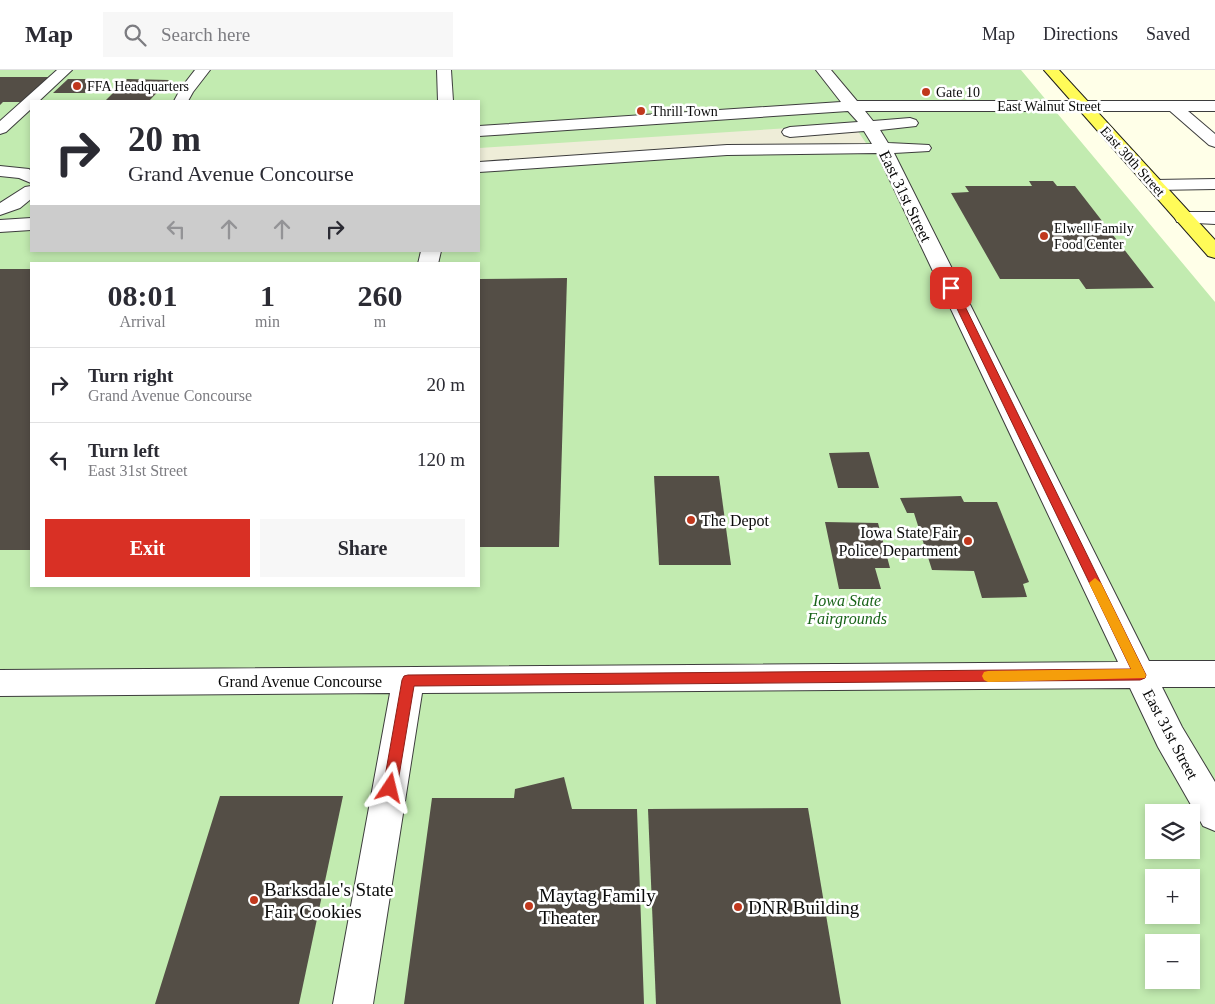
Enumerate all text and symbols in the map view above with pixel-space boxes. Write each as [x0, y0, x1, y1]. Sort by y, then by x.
search box [103, 12, 453, 57]
text: Map [25, 21, 73, 47]
icon: search [121, 21, 149, 49]
text: Search here [161, 24, 250, 45]
text: Map [982, 24, 1015, 44]
text: Directions [1043, 24, 1118, 44]
text: Saved [1146, 24, 1190, 44]
place label: FFA Headquarters [87, 79, 189, 94]
marker: FFA Headquarters [71, 80, 83, 92]
place label: Gate 10 [936, 85, 980, 100]
marker: Gate 10 [920, 86, 932, 98]
street label: East Walnut Street [997, 99, 1101, 114]
place label: Thrill Town [651, 104, 718, 119]
marker: Thrill Town [635, 105, 647, 117]
icon: right [45, 120, 110, 185]
text: 20 m [128, 120, 201, 159]
street label: East 30th Street [1097, 123, 1168, 199]
street label: East 31st Street [876, 148, 935, 245]
text: Grand Avenue Concourse [128, 161, 354, 186]
icon: left [162, 215, 190, 243]
icon: ahead [215, 215, 243, 243]
icon: ahead [268, 215, 296, 243]
icon: right [321, 215, 349, 243]
place label: Elwell Family Food Center [1054, 221, 1134, 252]
marker: Elwell Family Food Center [1038, 230, 1050, 242]
pin [930, 267, 972, 309]
icon: arrive [937, 274, 965, 302]
text: 08:01 [108, 279, 178, 312]
text: 1 [260, 279, 275, 312]
text: 260 [357, 279, 402, 312]
text: Arrival [119, 313, 166, 330]
text: min [255, 313, 280, 330]
text: m [374, 313, 386, 330]
text: Turn right [88, 365, 173, 386]
icon: right [45, 371, 73, 399]
text: 20 m [426, 374, 465, 395]
text: Grand Avenue Concourse [88, 387, 252, 404]
text: Turn left [88, 440, 160, 461]
icon: left [45, 446, 73, 474]
text: 120 m [417, 449, 465, 470]
text: East 31st Street [88, 462, 188, 479]
place label: The Depot [701, 512, 770, 530]
marker: The Depot [685, 514, 697, 526]
button: Exit [45, 519, 250, 577]
button: Share [260, 519, 465, 577]
place label: Iowa State Fair Police Department [838, 524, 959, 560]
marker: Iowa State Fair Police Department [962, 535, 974, 547]
park label: Iowa State Fairgrounds [806, 592, 887, 628]
street label: Grand Avenue Concourse [218, 673, 382, 690]
street label: East 31st Street [1140, 686, 1202, 783]
position arrow [363, 761, 415, 813]
map controls [1145, 804, 1200, 989]
button: layers [1145, 804, 1200, 859]
button: + [1145, 869, 1200, 924]
place label: Barksdale's State Fair Cookies [264, 879, 394, 922]
place label: Maytag Family Theater [539, 885, 656, 928]
marker: Barksdale's State Fair Cookies [248, 894, 260, 906]
place label: DNR Building [748, 897, 860, 918]
marker: Maytag Family Theater [523, 900, 535, 912]
marker: DNR Building [732, 901, 744, 913]
button: − [1145, 934, 1200, 989]

